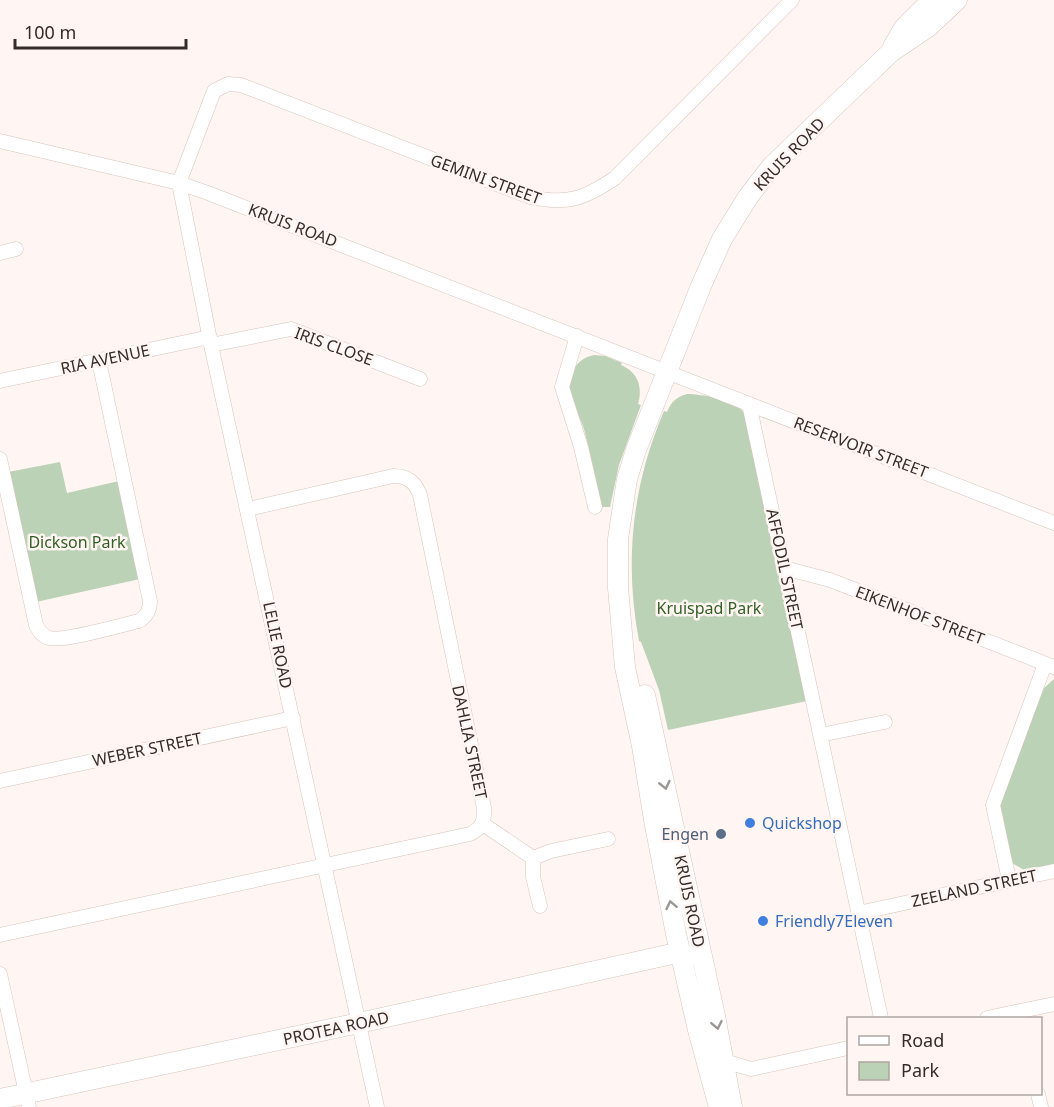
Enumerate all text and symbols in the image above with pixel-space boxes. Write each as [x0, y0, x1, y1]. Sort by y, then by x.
scale bar [15, 12, 186, 50]
text: 100 m [24, 20, 76, 44]
street label: KRUIS ROAD [748, 113, 830, 195]
street label: GEMINI STREET [427, 149, 545, 209]
street label: KRUIS ROAD [245, 198, 341, 252]
street label: IRIS CLOSE [292, 322, 376, 370]
street label: RIA AVENUE [58, 339, 152, 379]
street label: RESERVOIR STREET [791, 411, 931, 483]
street label: AFFODIL STREET [761, 506, 809, 632]
park label: Dickson Park [28, 531, 126, 553]
street label: EIKENHOF STREET [852, 580, 988, 650]
park label: Kruispad Park [657, 597, 762, 619]
street label: LELIE ROAD [258, 600, 298, 690]
street label: DAHLIA STREET [447, 683, 493, 801]
street label: WEBER STREET [90, 727, 204, 771]
one-way arrow [657, 779, 670, 789]
place label: Quickshop [762, 812, 842, 834]
marker: Quickshop [743, 816, 757, 830]
place label: Engen [661, 823, 709, 845]
marker: Engen [714, 827, 728, 841]
street label: KRUIS ROAD [669, 853, 711, 949]
street label: ZEELAND STREET [909, 864, 1039, 912]
one-way arrow [665, 900, 678, 910]
place label: Friendly7Eleven [775, 910, 893, 932]
marker: Friendly7Eleven [756, 914, 770, 928]
street label: PROTEA ROAD [281, 1006, 391, 1050]
legend [847, 1017, 1042, 1095]
one-way arrow [710, 1020, 723, 1030]
text: Road [901, 1028, 944, 1052]
text: Park [901, 1058, 939, 1082]

